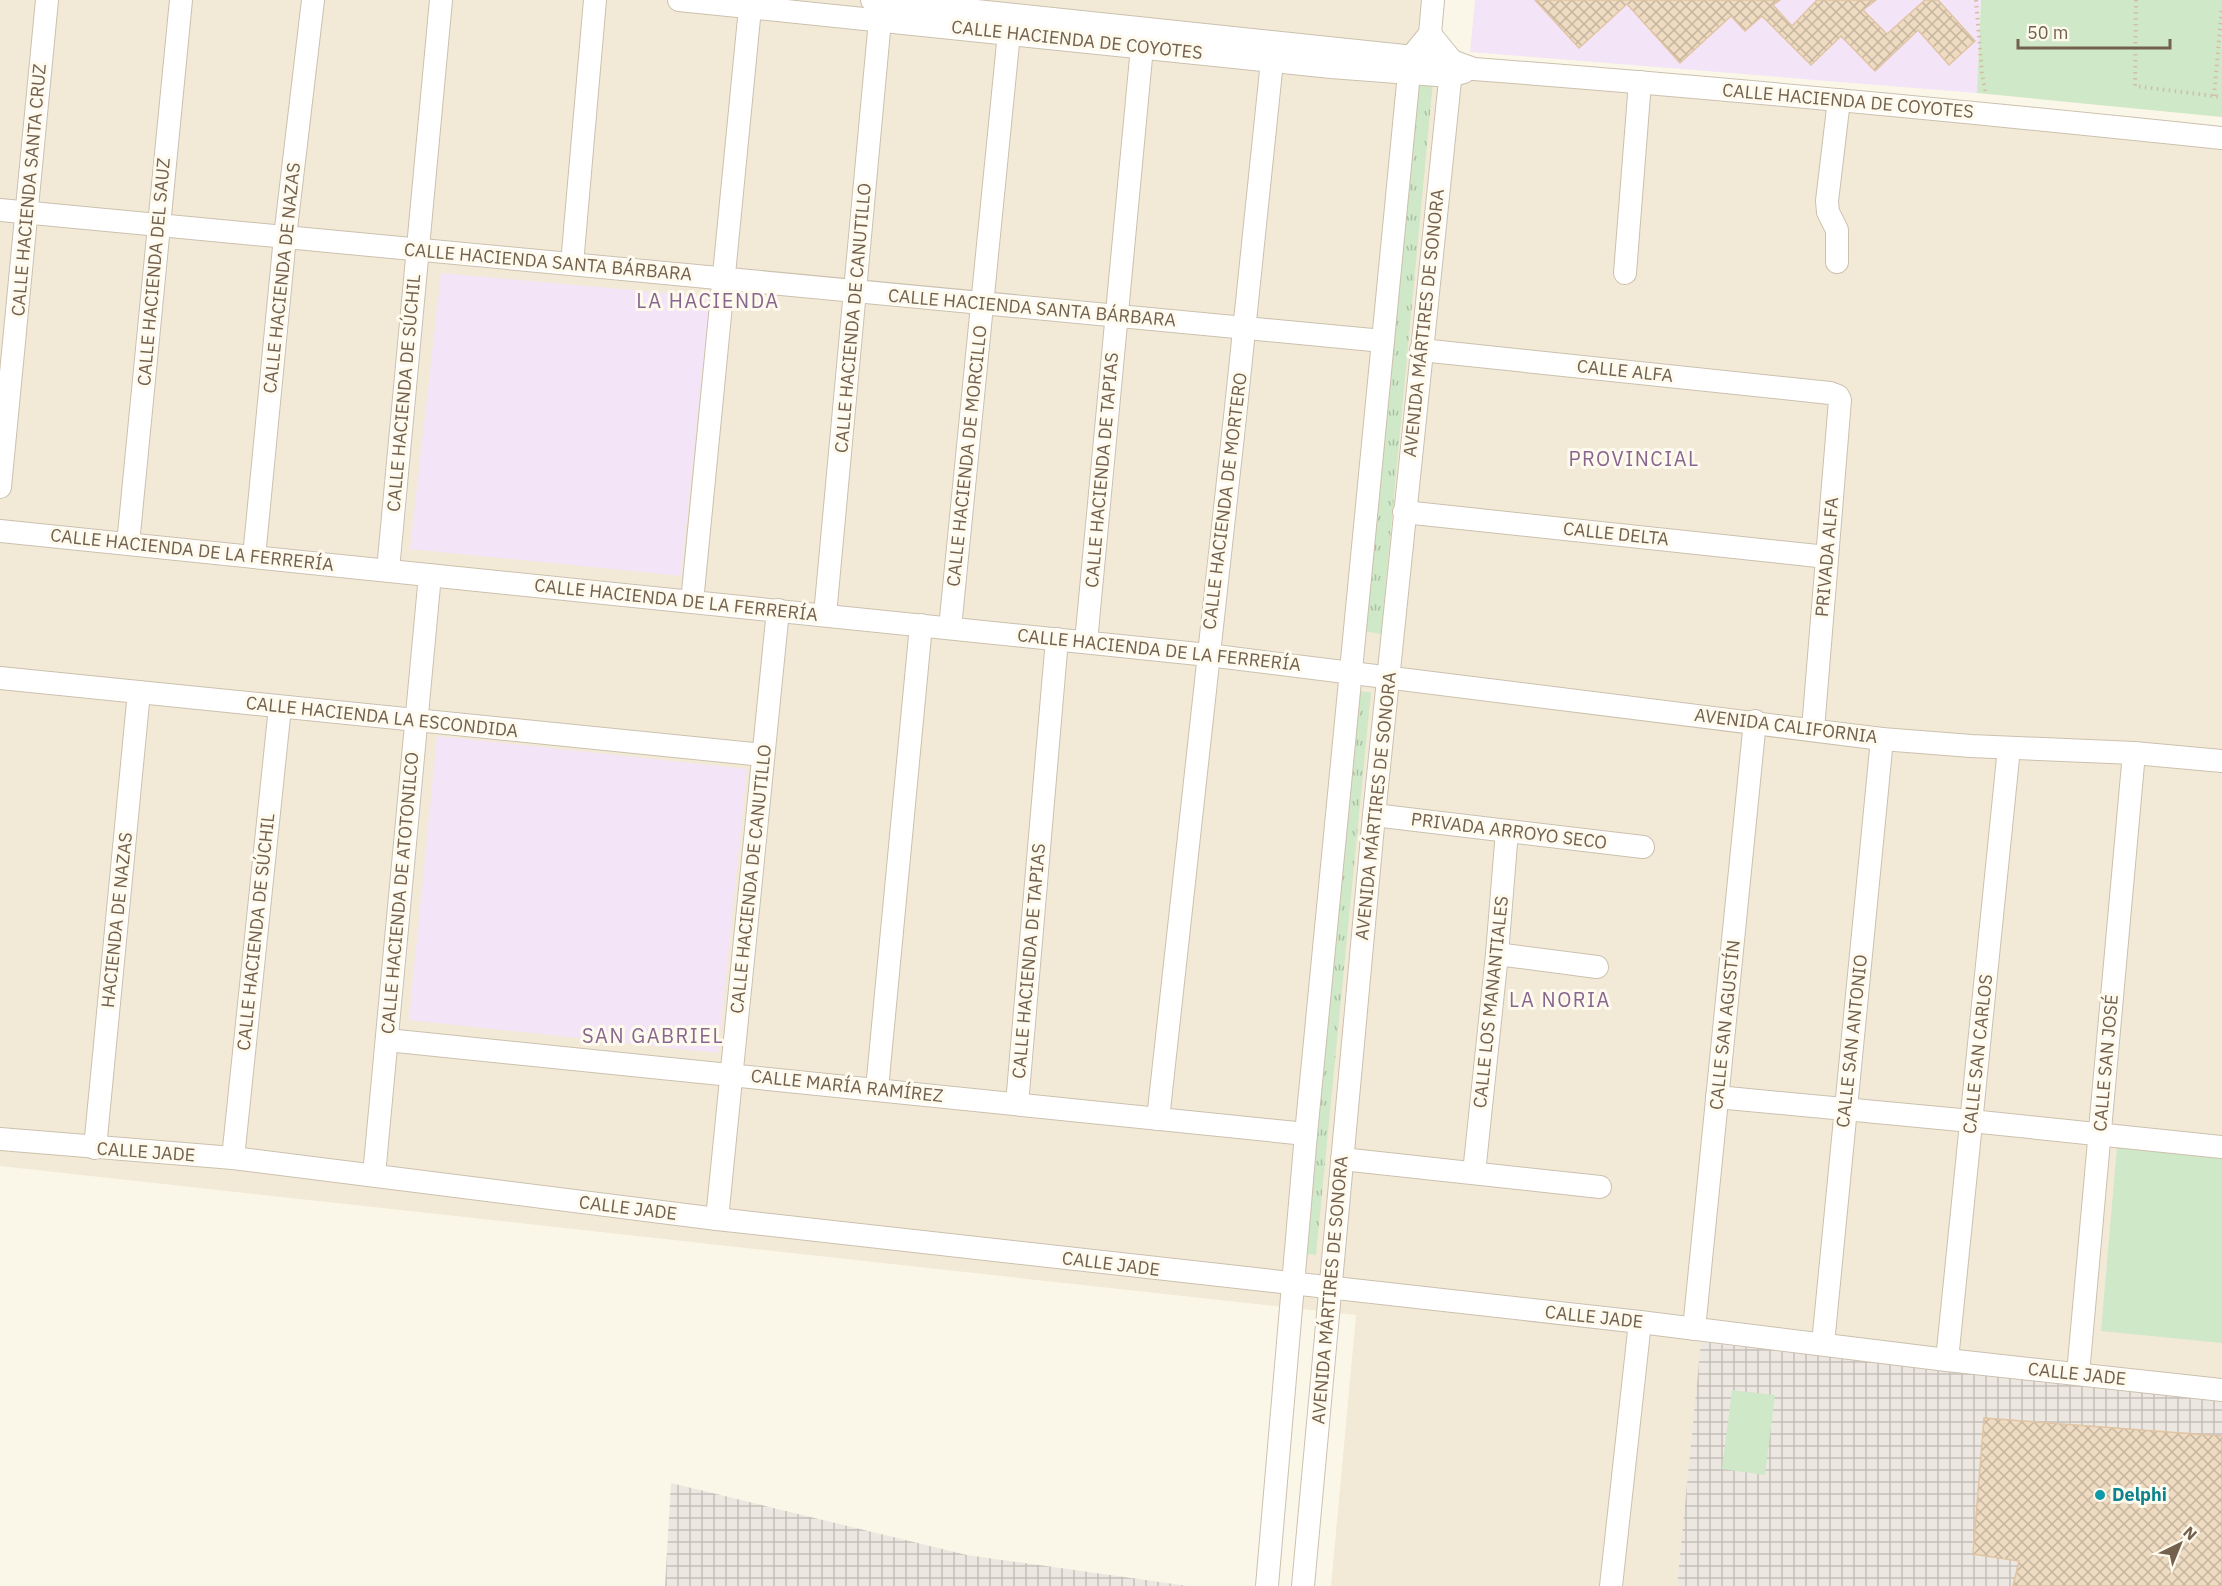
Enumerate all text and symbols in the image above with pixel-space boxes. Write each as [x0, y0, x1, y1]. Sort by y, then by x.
scale bar [2018, 12, 2170, 50]
street label: CALLE HACIENDA DE COYOTES [950, 15, 1204, 64]
text: 50 m [2027, 21, 2069, 44]
street label: CALLE HACIENDA SANTA CRUZ [6, 63, 51, 317]
street label: CALLE HACIENDA DE COYOTES [1721, 78, 1975, 123]
street label: CALLE HACIENDA DEL SAUZ [132, 157, 175, 387]
street label: CALLE HACIENDA DE NAZAS [258, 161, 305, 395]
street label: CALLE HACIENDA DE CANUTILLO [829, 182, 876, 454]
street label: AVENIDA MÁRTIRES DE SONORA [1398, 187, 1449, 458]
street label: CALLE HACIENDA SANTA BÁRBARA [403, 237, 694, 286]
street label: CALLE HACIENDA DE SÚCHIL [382, 273, 425, 513]
street label: CALLE HACIENDA SANTA BÁRBARA [887, 283, 1178, 332]
district label: LA HACIENDA [636, 287, 780, 314]
street label: CALLE HACIENDA DE MORCILLO [941, 324, 992, 588]
street label: CALLE HACIENDA DE TAPIAS [1080, 351, 1123, 589]
street label: CALLE ALFA [1576, 354, 1675, 387]
street label: CALLE HACIENDA DE MORTERO [1197, 371, 1252, 631]
district label: PROVINCIAL [1568, 445, 1700, 472]
street label: PRIVADA ALFA [1810, 496, 1843, 618]
street label: CALLE DELTA [1562, 516, 1671, 551]
street label: CALLE HACIENDA DE LA FERRERÍA [49, 523, 335, 576]
street label: CALLE HACIENDA DE LA FERRERÍA [533, 573, 819, 626]
street label: CALLE HACIENDA DE LA FERRERÍA [1016, 623, 1302, 676]
street label: AVENIDA MÁRTIRES DE SONORA [1350, 670, 1401, 941]
street label: CALLE HACIENDA LA ESCONDIDA [245, 691, 520, 742]
street label: AVENIDA CALIFORNIA [1693, 703, 1879, 748]
street label: CALLE HACIENDA DE CANUTILLO [725, 743, 776, 1015]
street label: CALLE HACIENDA DE ATOTONILCO [376, 751, 423, 1035]
street label: PRIVADA ARROYO SECO [1410, 807, 1608, 854]
street label: CALLE HACIENDA DE SÚCHIL [232, 812, 279, 1052]
street label: HACIENDA DE NAZAS [96, 831, 137, 1009]
street label: CALLE HACIENDA DE TAPIAS [1007, 842, 1050, 1080]
street label: CALLE LOS MANANTIALES [1468, 895, 1513, 1109]
street label: CALLE SAN AGUSTÍN [1704, 939, 1745, 1111]
street label: CALLE SAN ANTONIO [1831, 953, 1872, 1129]
street label: CALLE SAN CARLOS [1958, 973, 1997, 1135]
district label: LA NORIA [1509, 986, 1611, 1013]
street label: CALLE SAN JOSÉ [2088, 994, 2123, 1132]
district label: SAN GABRIEL [582, 1022, 724, 1049]
street label: CALLE MARÍA RAMÍREZ [750, 1064, 944, 1107]
street label: CALLE JADE [96, 1137, 196, 1166]
street label: AVENIDA MÁRTIRES DE SONORA [1306, 1154, 1353, 1425]
street label: CALLE JADE [578, 1190, 678, 1225]
street label: CALLE JADE [1061, 1246, 1161, 1281]
street label: CALLE JADE [1544, 1300, 1644, 1333]
street label: CALLE JADE [2027, 1357, 2127, 1390]
place label: Delphi [2112, 1483, 2167, 1506]
marker: Delphi [2093, 1488, 2107, 1502]
north arrow [2150, 1514, 2210, 1574]
text: N [2179, 1522, 2201, 1544]

